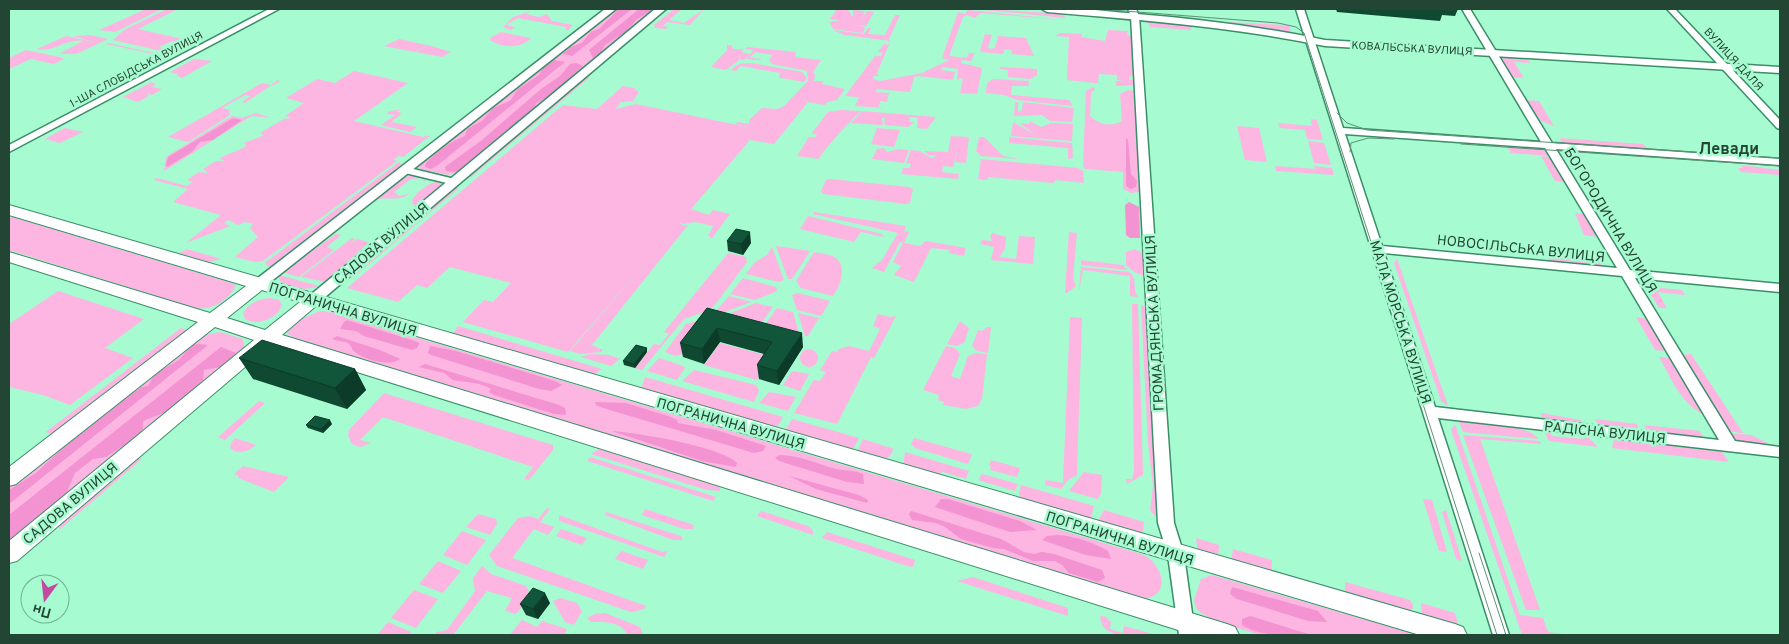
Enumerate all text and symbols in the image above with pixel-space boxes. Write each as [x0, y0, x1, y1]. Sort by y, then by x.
street label: ВУЛИЦЯ ДАЛЯ [1701, 25, 1766, 94]
street label: 1-ША СЛОБІДСЬКА ВУЛИЦЯ [67, 29, 206, 111]
street label: КОВАЛЬСЬКА ВУЛИЦЯ [1351, 39, 1473, 59]
district label: Левади [1699, 140, 1759, 160]
street label: БОГОРОДИЧНА ВУЛИЦЯ [1559, 145, 1660, 297]
street label: САДОВА ВУЛИЦЯ [331, 200, 433, 289]
street label: НОВОСІЛЬСЬКА ВУЛИЦЯ [1436, 232, 1606, 267]
street label: ГРОМАДЯНСЬКА ВУЛИЦЯ [1142, 234, 1169, 411]
street label: МАЛА МОРСЬКА ВУЛИЦЯ [1365, 239, 1434, 406]
street label: ПОГРАНИЧНА ВУЛИЦЯ [267, 280, 418, 341]
street label: ПОГРАНИЧНА ВУЛИЦЯ [654, 395, 807, 454]
street label: РАДІСНА ВУЛИЦЯ [1543, 419, 1666, 448]
street label: САДОВА ВУЛИЦЯ [20, 460, 122, 549]
street label: ПОГРАНИЧНА ВУЛИЦЯ [1044, 509, 1195, 570]
north arrow [20, 574, 70, 624]
text: Пн [31, 599, 53, 621]

